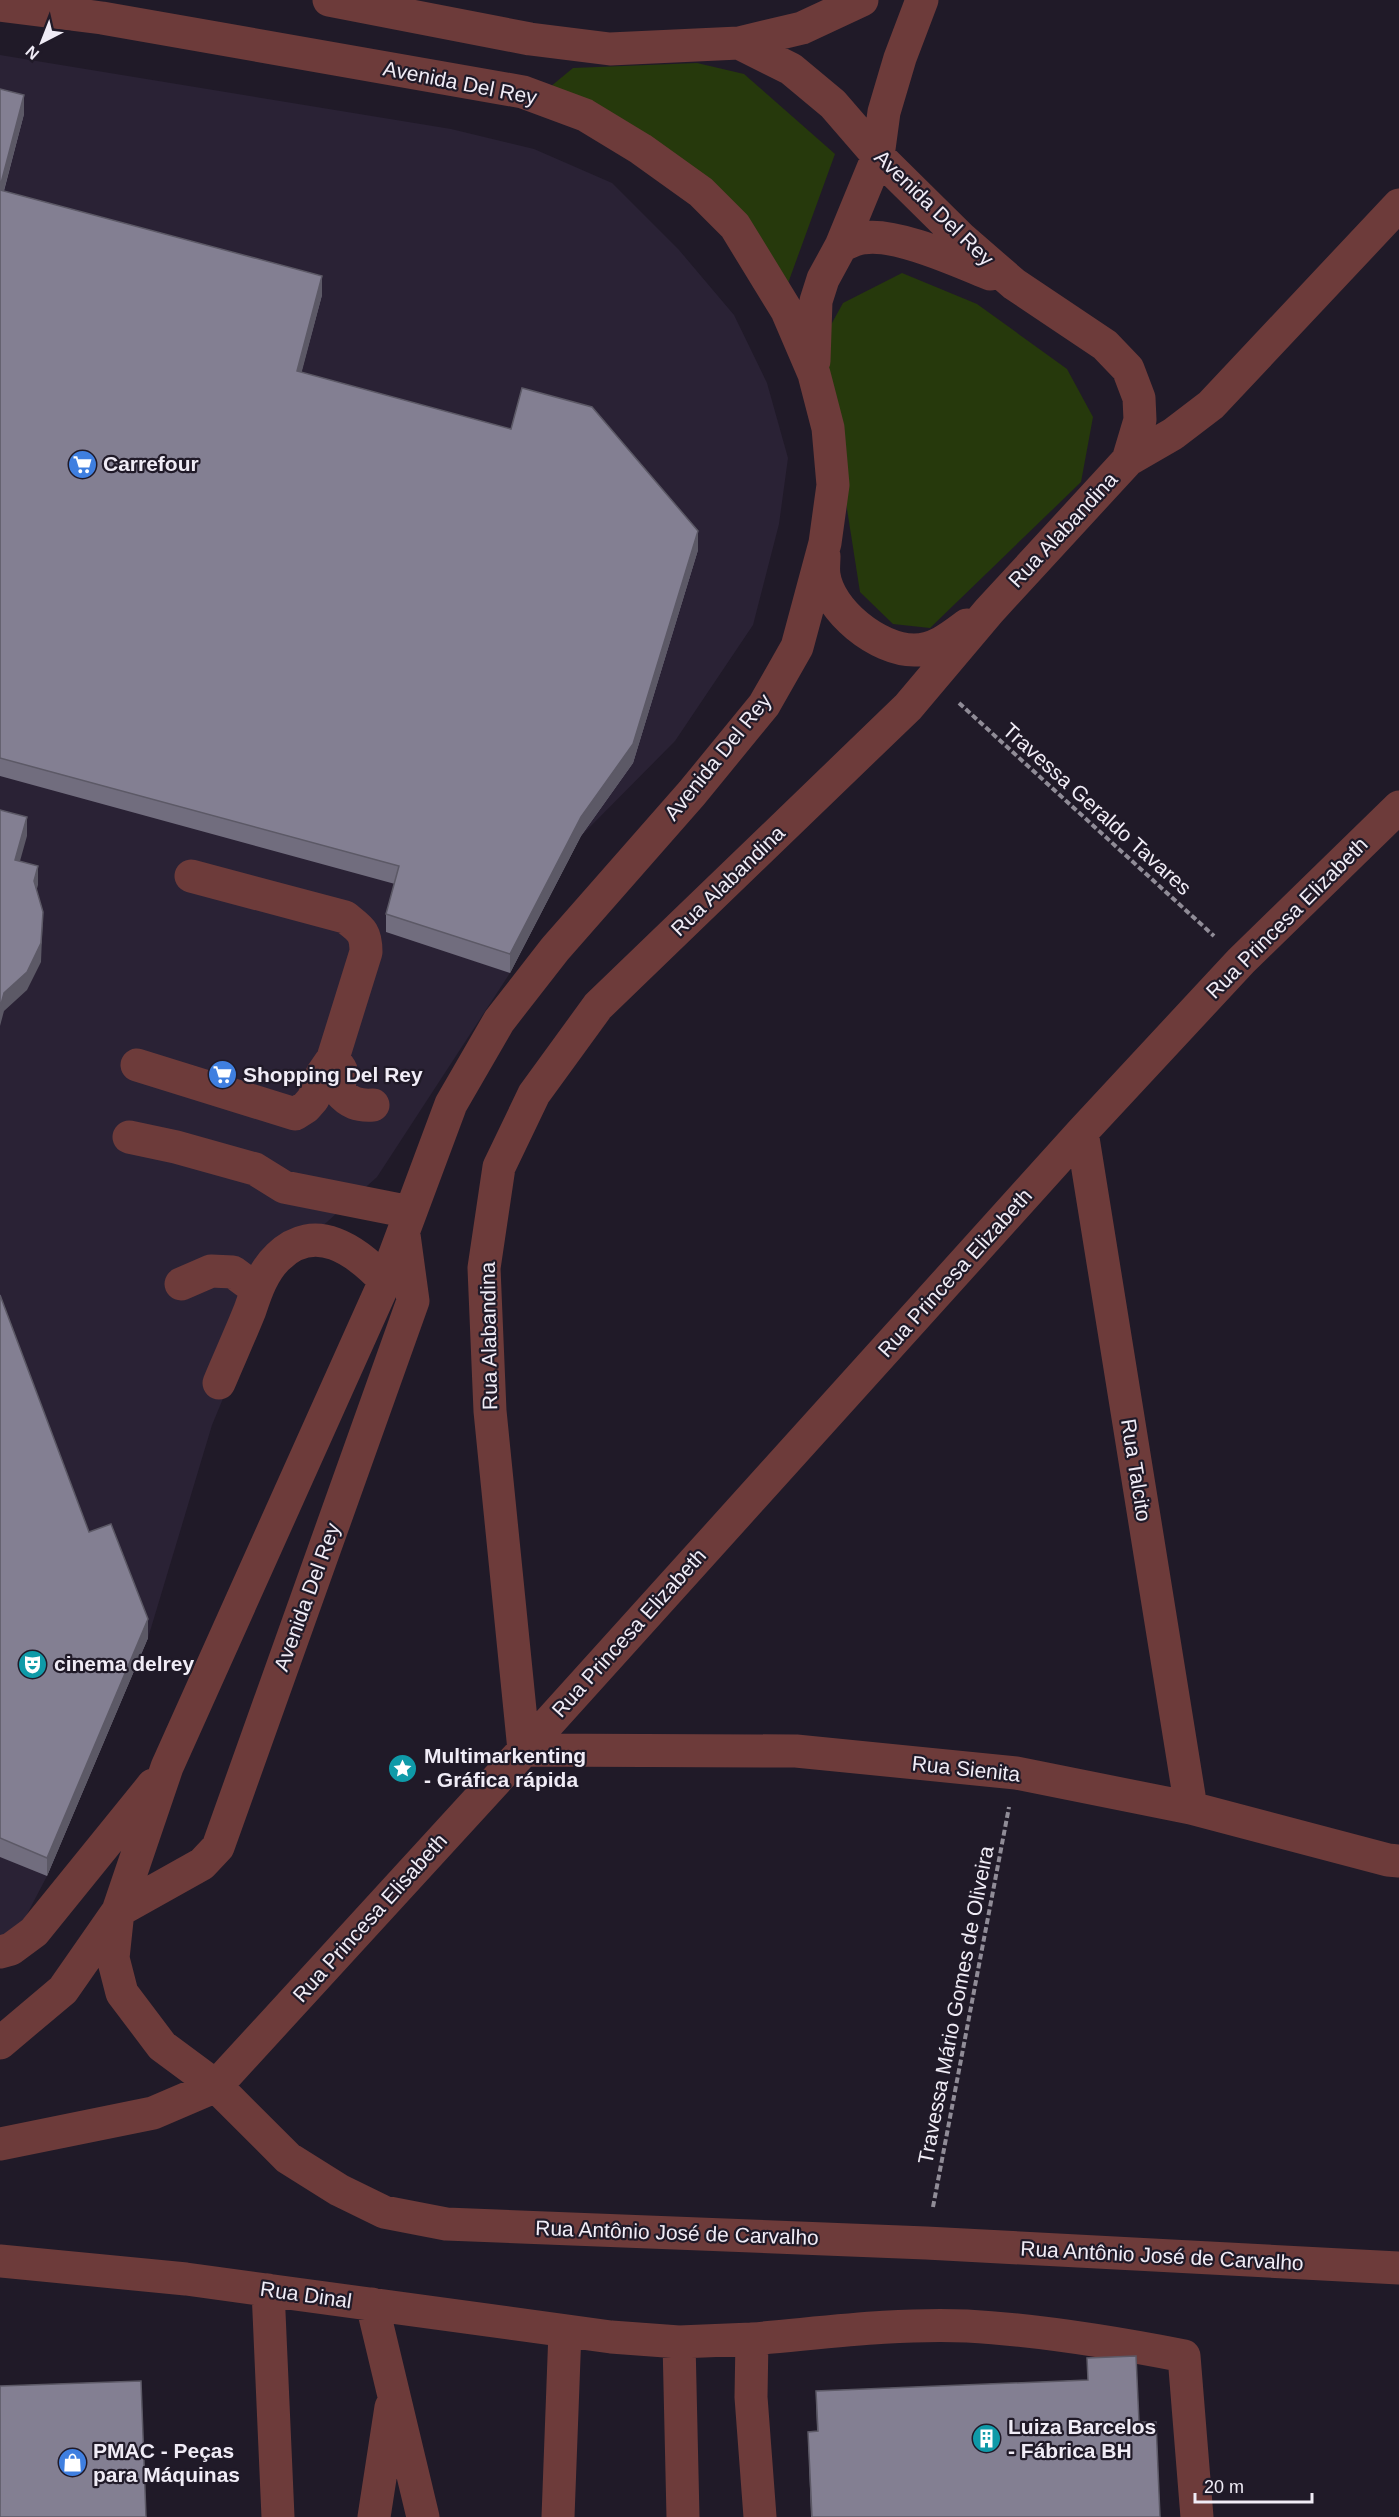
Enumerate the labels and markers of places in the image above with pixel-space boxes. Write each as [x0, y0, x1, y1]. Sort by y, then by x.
supermarket icon: Carrefour [66, 448, 98, 480]
place label: Carrefour [103, 452, 199, 475]
supermarket icon: Shopping Del Rey [206, 1059, 238, 1091]
place label: Shopping Del Rey [243, 1063, 423, 1086]
theatre icon: cinema delrey [17, 1648, 49, 1680]
place label: cinema delrey [54, 1652, 194, 1675]
place label: Multimarkenting - Gráfica rápida [424, 1744, 586, 1791]
place icon: Multimarkenting - Gráfica rápida [387, 1752, 419, 1784]
place label: Luiza Barcelos - Fábrica BH [1008, 2415, 1156, 2462]
building icon: Luiza Barcelos - Fábrica BH [971, 2423, 1003, 2455]
place label: PMAC - Peças para Máquinas [93, 2439, 240, 2486]
shop icon: PMAC - Peças para Máquinas [56, 2447, 88, 2479]

